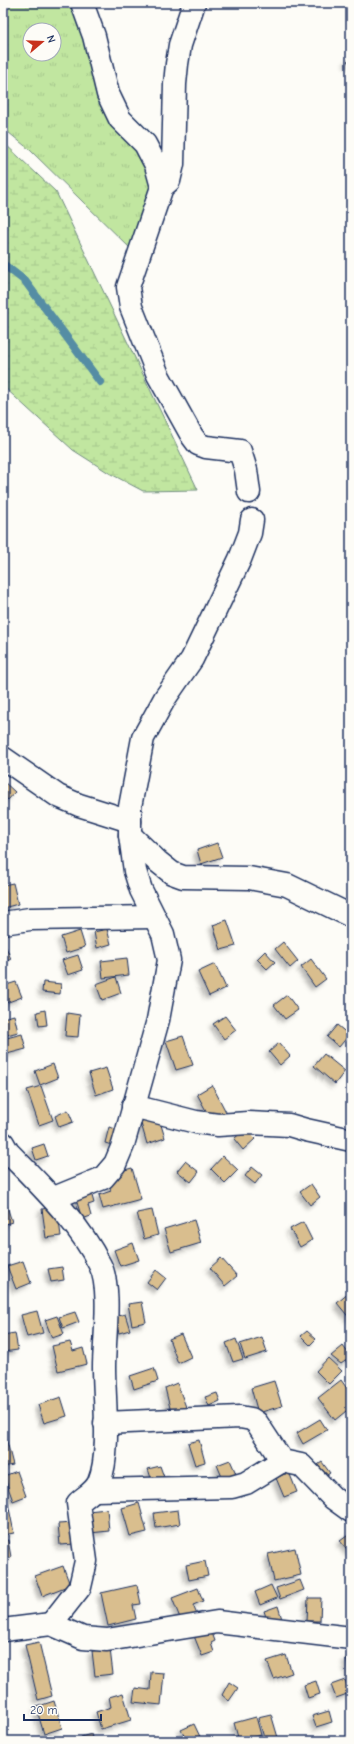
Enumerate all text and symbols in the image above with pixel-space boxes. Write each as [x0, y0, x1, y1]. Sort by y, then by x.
north arrow [22, 22, 62, 62]
text: N [44, 33, 58, 44]
scale bar [24, 1696, 101, 1722]
text: 20 m [30, 1703, 58, 1717]

